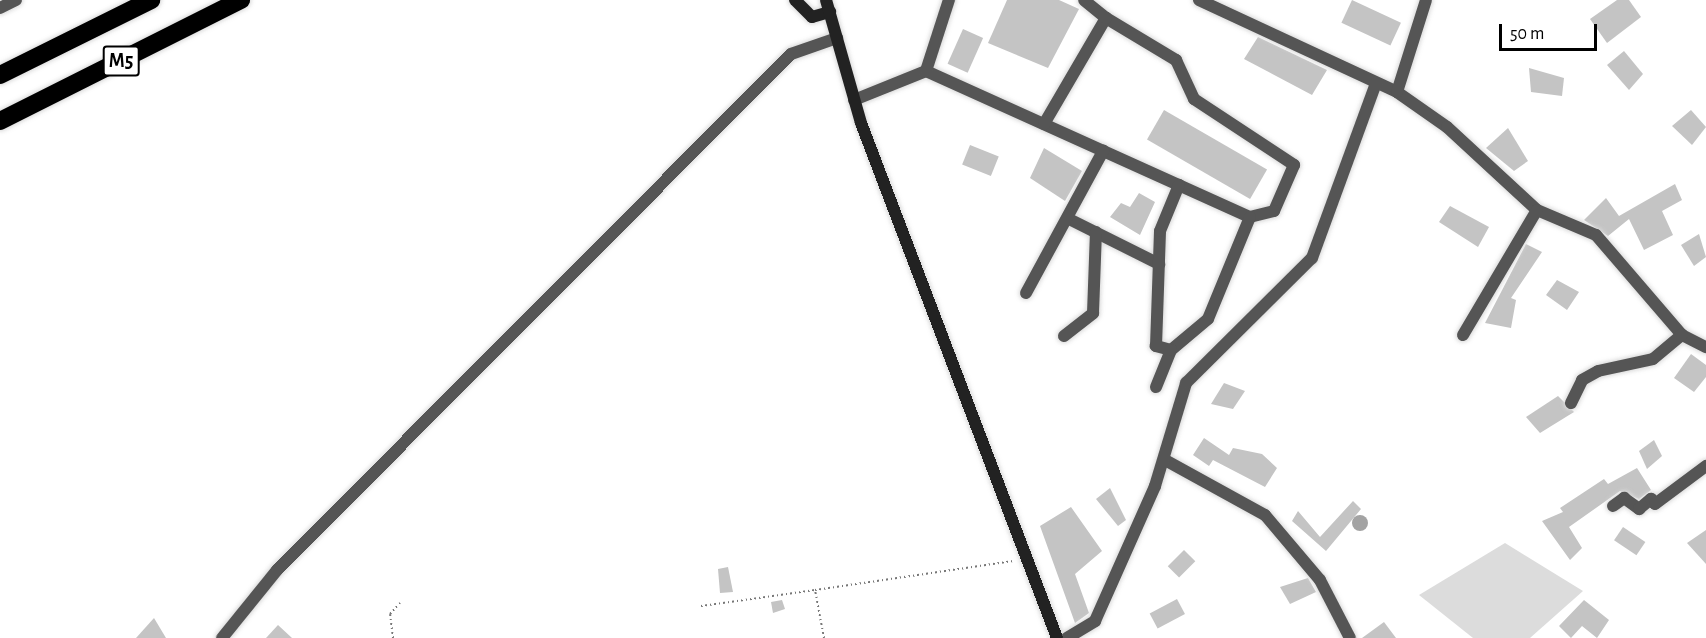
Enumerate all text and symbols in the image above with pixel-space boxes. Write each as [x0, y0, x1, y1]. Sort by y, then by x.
scale bar [1502, 12, 1600, 50]
text: 50 m [1510, 25, 1544, 43]
road number: M5 [102, 44, 140, 78]

